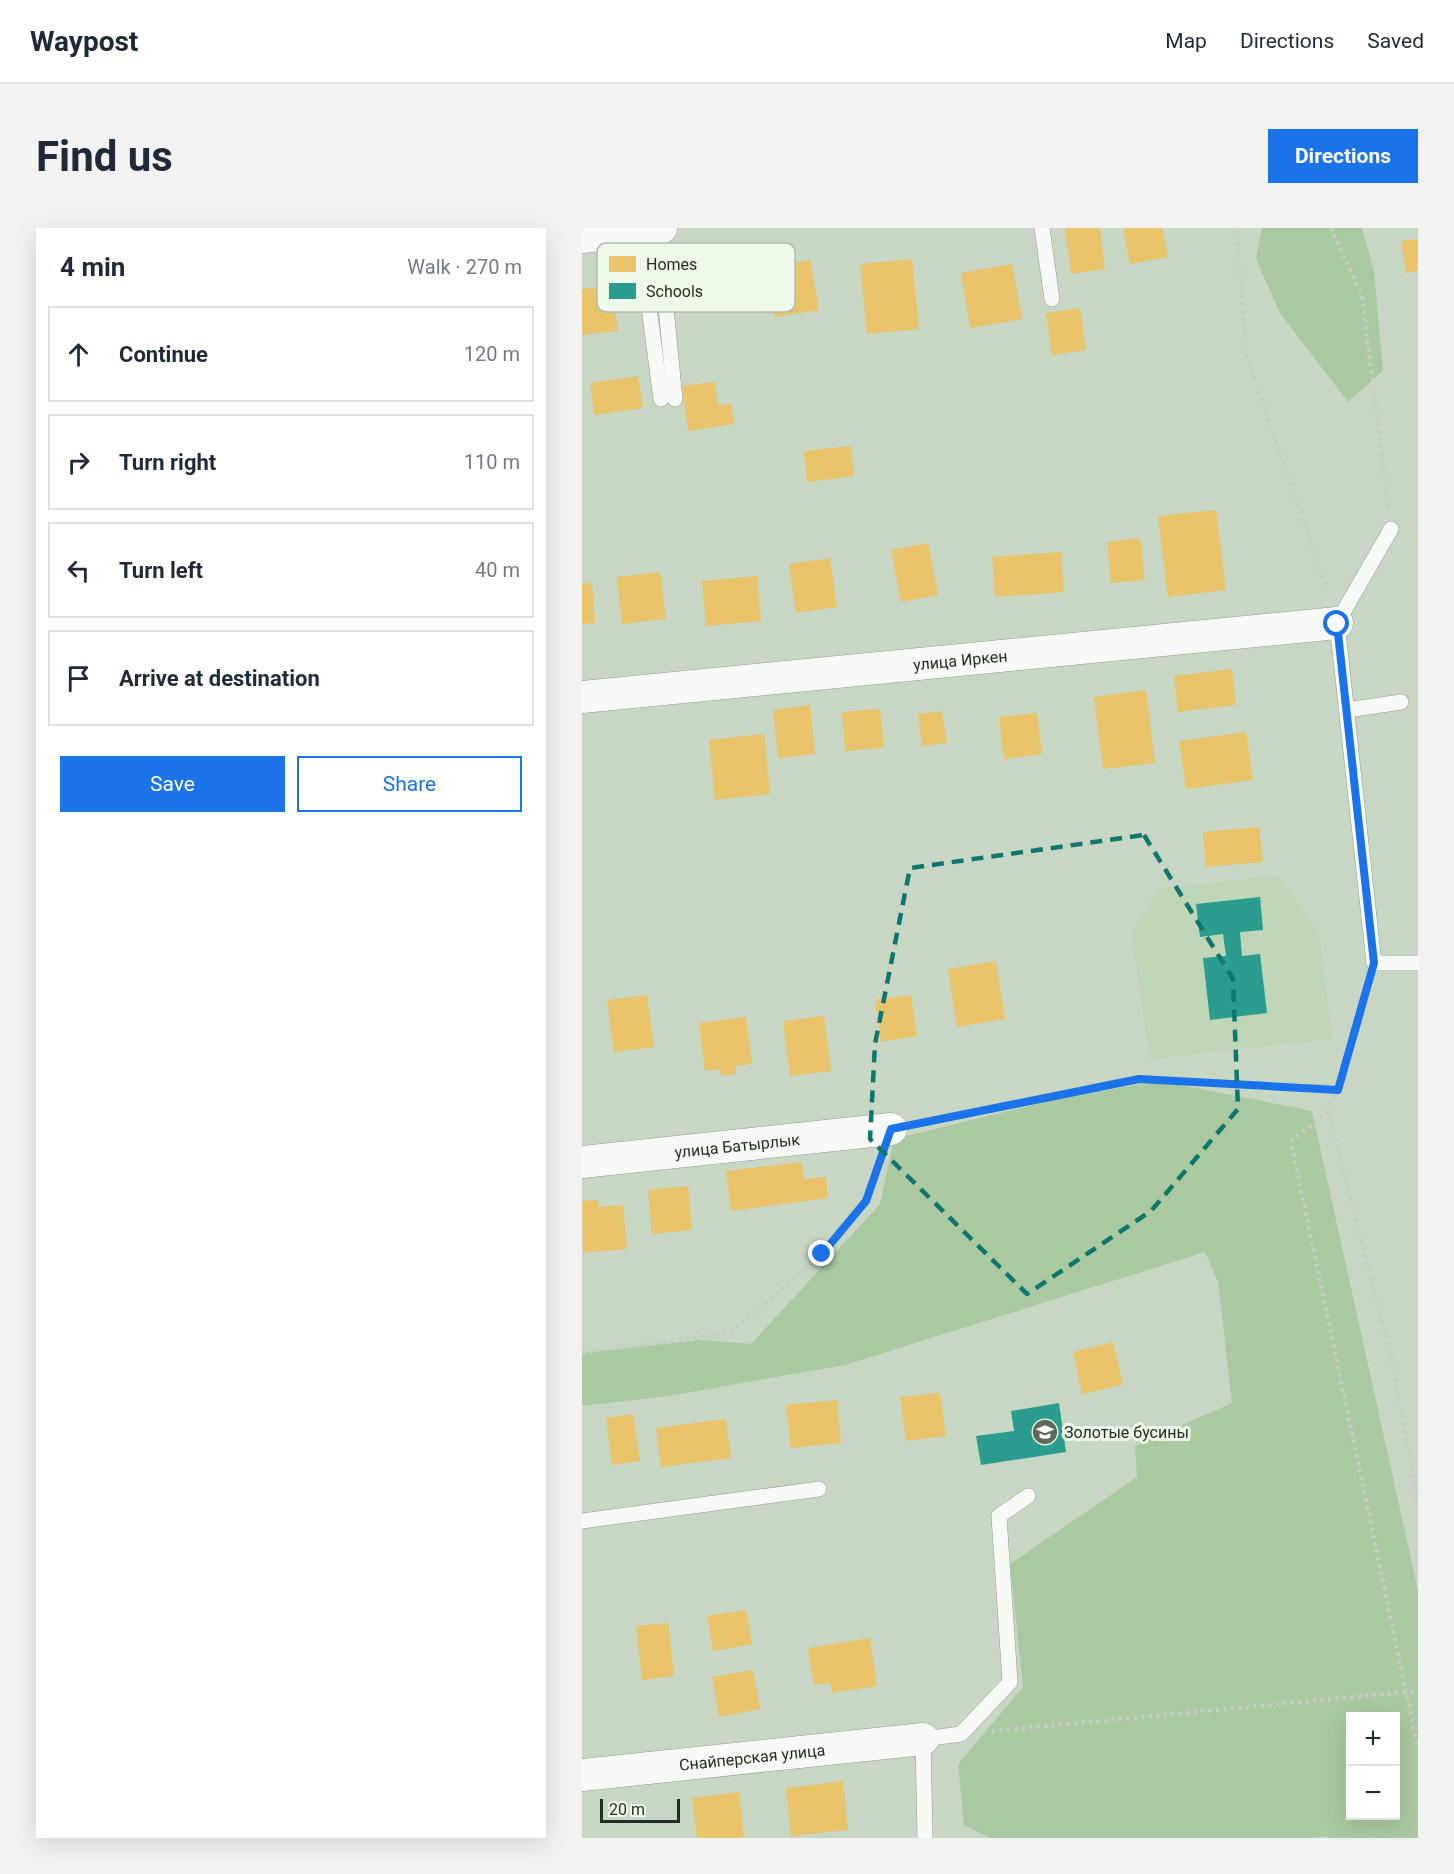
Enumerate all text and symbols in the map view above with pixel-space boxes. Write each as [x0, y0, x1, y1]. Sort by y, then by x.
text: Waypost [30, 25, 138, 58]
text: Map [1165, 29, 1207, 53]
text: Directions [1240, 29, 1334, 53]
text: Saved [1367, 29, 1424, 53]
button: Directions [1268, 129, 1418, 183]
text: Find us [36, 132, 173, 181]
legend [597, 243, 795, 312]
text: 4 min [60, 252, 125, 282]
text: Walk · 270 m [407, 255, 522, 279]
text: Homes [646, 255, 697, 274]
text: Schools [646, 282, 703, 301]
icon: ahead [62, 338, 95, 371]
text: Continue [119, 342, 208, 367]
text: 120 m [464, 342, 520, 366]
icon: right [62, 446, 95, 479]
text: Turn right [119, 450, 216, 475]
text: 110 m [464, 450, 520, 474]
icon: left [62, 554, 95, 587]
text: Turn left [119, 558, 203, 583]
text: 40 m [475, 558, 520, 582]
route start [1323, 610, 1349, 636]
street label: улица Иркен [912, 646, 1008, 674]
icon: arrive [62, 662, 95, 695]
text: Arrive at destination [119, 666, 320, 691]
button: Save [60, 756, 285, 812]
button: Share [297, 756, 522, 812]
street label: улица Батырлык [674, 1129, 801, 1162]
route end [808, 1240, 834, 1266]
school or university icon: Золотые бусины [1030, 1417, 1060, 1447]
place label: Золотые бусины [1064, 1423, 1189, 1442]
map controls [1346, 1712, 1400, 1820]
button: + [1346, 1712, 1400, 1766]
street label: Снайперская улица [678, 1740, 826, 1774]
button: − [1346, 1766, 1400, 1820]
scale bar [600, 1796, 680, 1824]
text: 20 m [609, 1800, 645, 1819]

